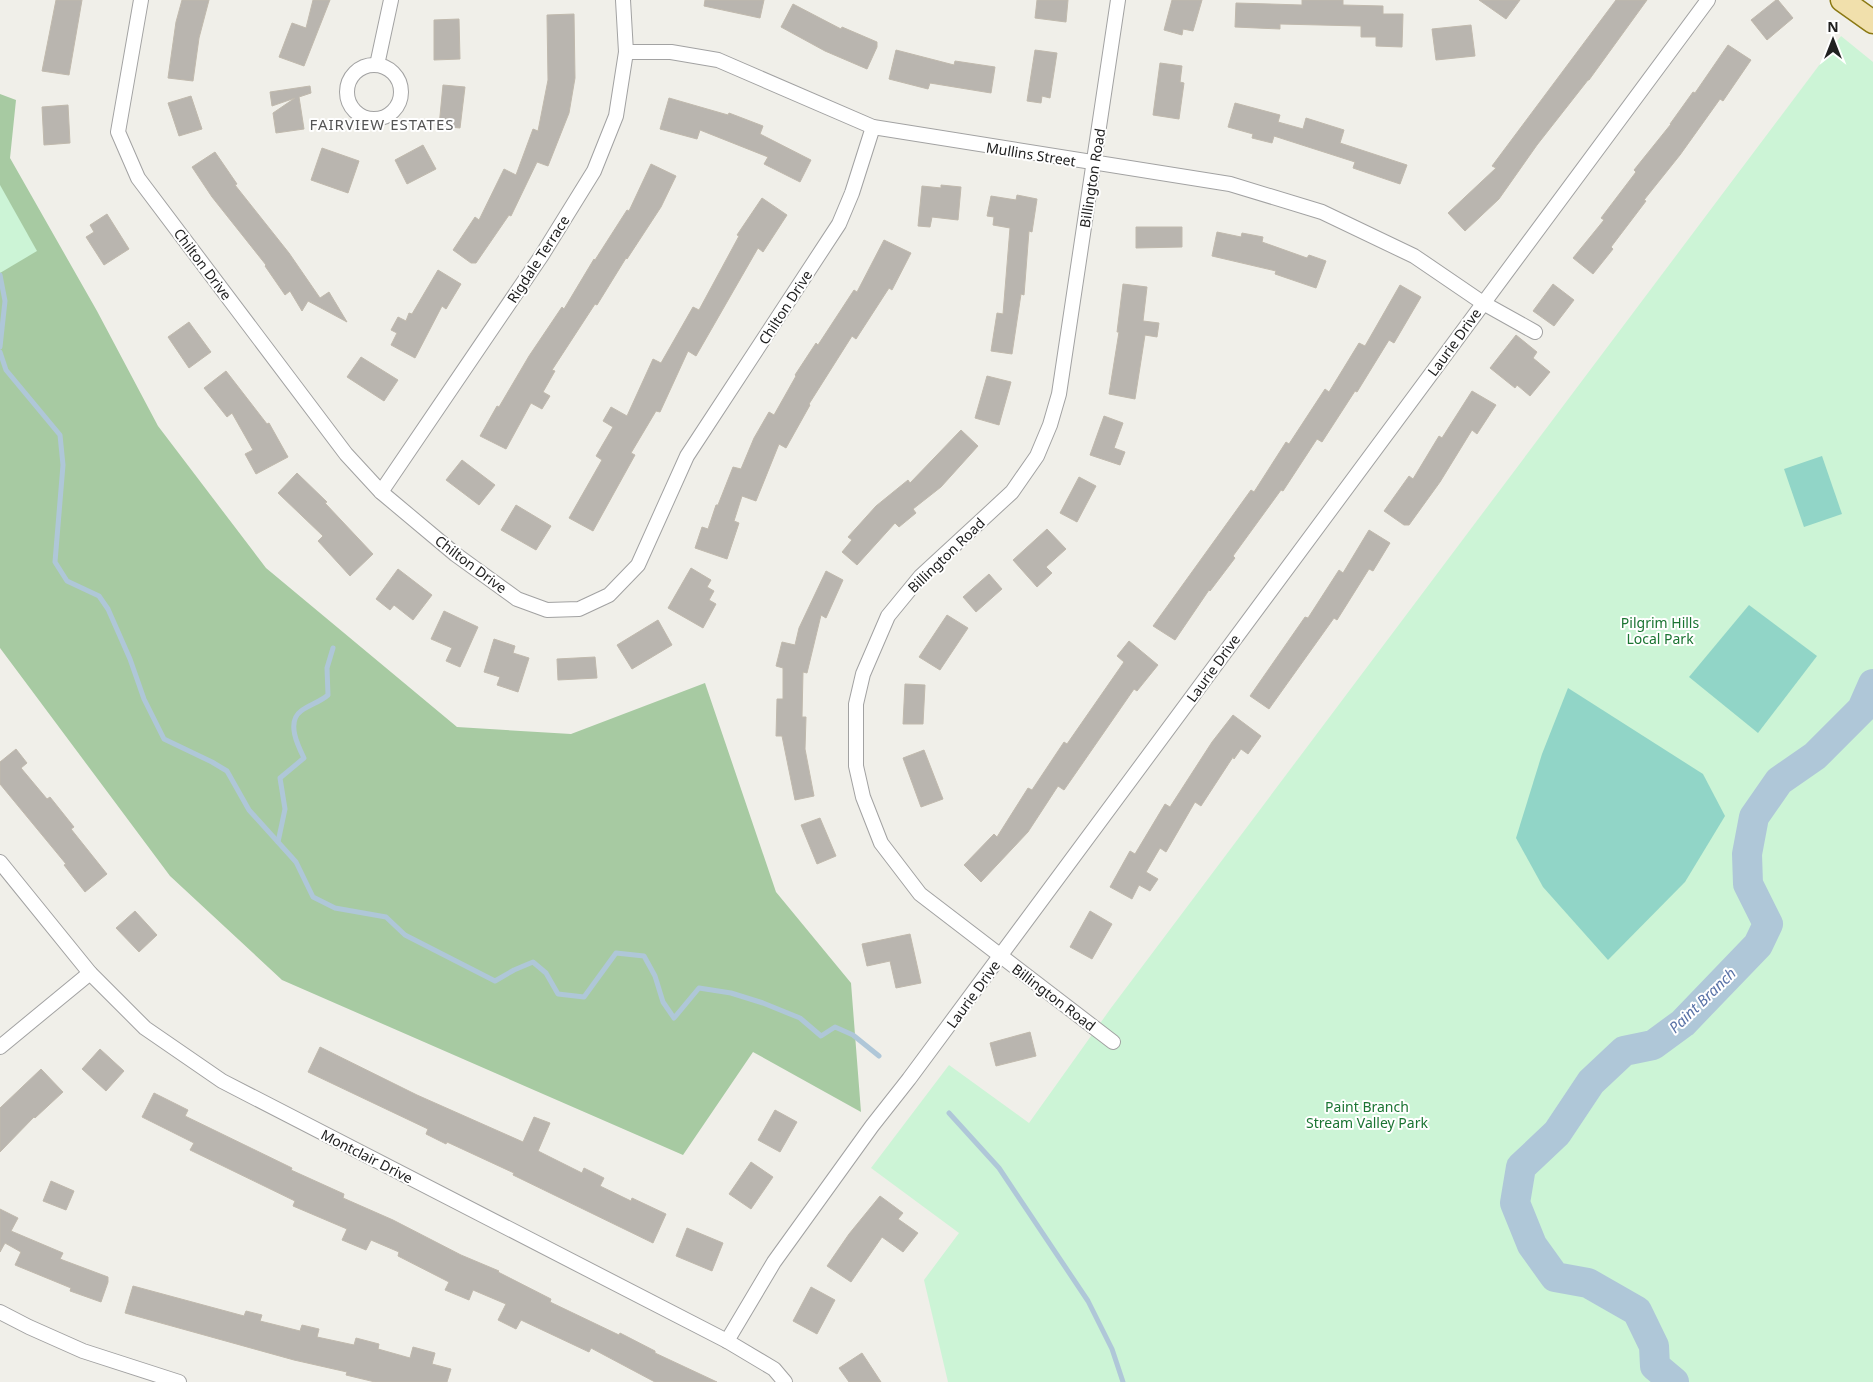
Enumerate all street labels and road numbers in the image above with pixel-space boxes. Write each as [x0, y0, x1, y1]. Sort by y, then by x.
street label: Billington Road [1075, 127, 1109, 229]
street label: Mullins Street [985, 138, 1077, 170]
street label: Rigdale Terrace [503, 211, 574, 307]
street label: Chilton Drive [170, 224, 236, 304]
street label: Chilton Drive [754, 266, 816, 348]
street label: Laurie Drive [1423, 304, 1485, 380]
street label: Billington Road [903, 513, 989, 597]
street label: Chilton Drive [431, 531, 511, 597]
street label: Laurie Drive [1182, 630, 1244, 706]
street label: Laurie Drive [942, 956, 1004, 1032]
street label: Billington Road [1008, 959, 1100, 1035]
street label: Montclair Drive [318, 1125, 416, 1187]

